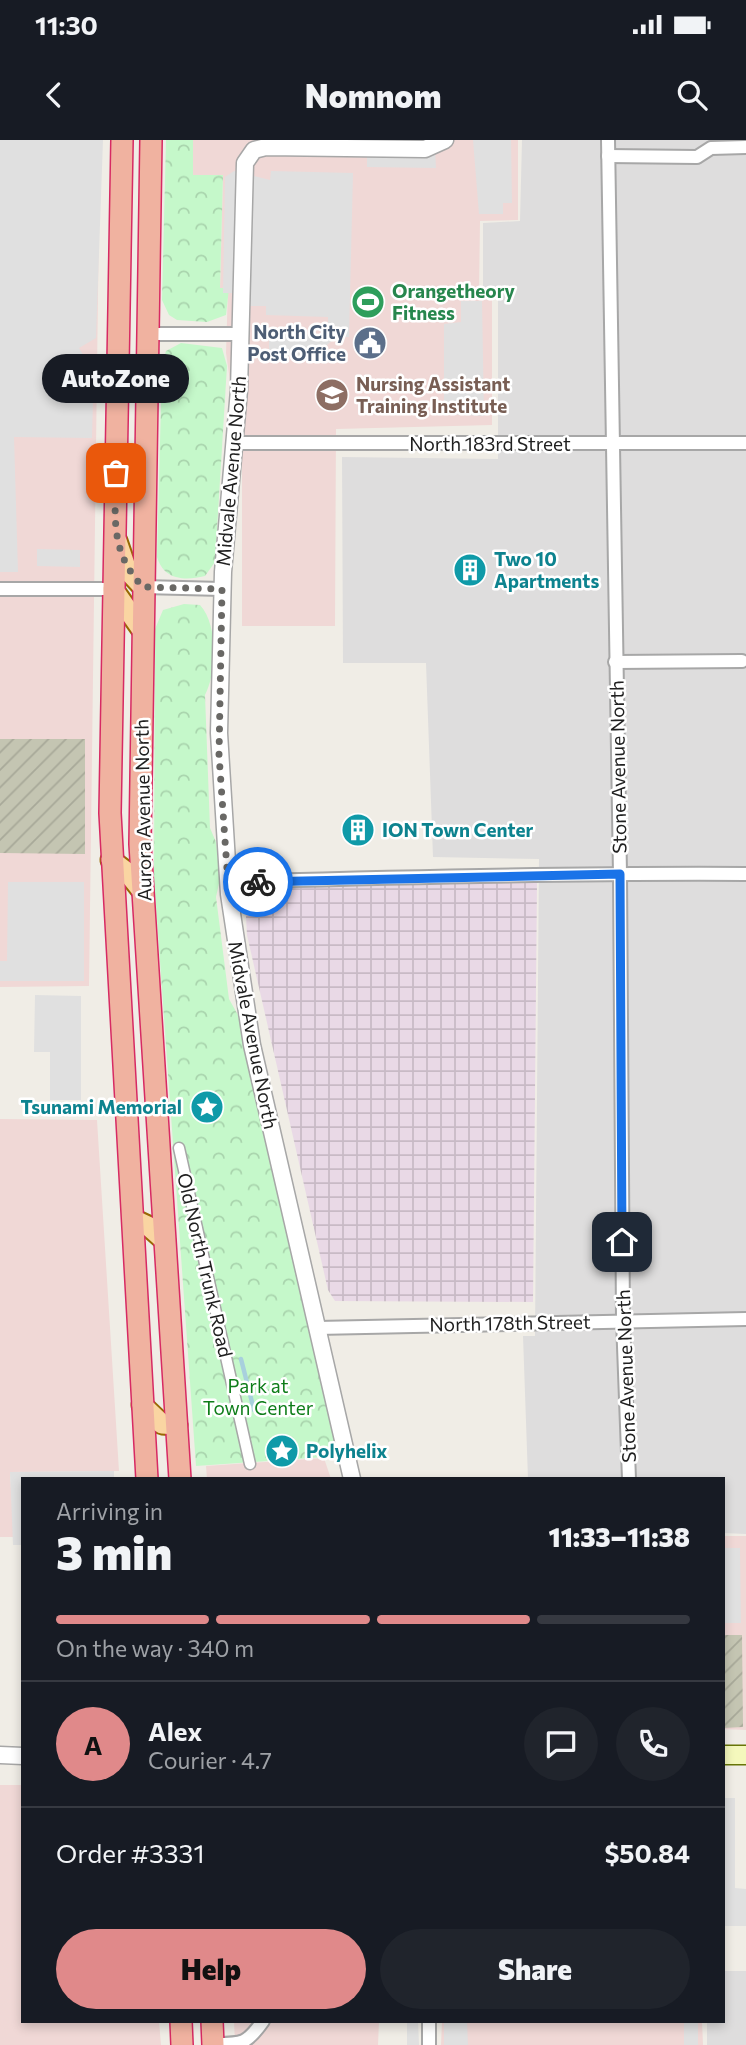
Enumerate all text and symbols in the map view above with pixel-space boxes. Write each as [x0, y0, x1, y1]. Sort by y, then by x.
text: 11:30 [35, 9, 98, 40]
text: Nomnom [305, 75, 441, 115]
icon: back [35, 76, 73, 114]
icon: search [673, 76, 711, 114]
place label: Orangetheory Fitness [392, 279, 516, 324]
sports icon: Orangetheory Fitness [349, 283, 387, 321]
place label: North City Post Office [247, 320, 347, 365]
public building icon: North City Post Office [351, 324, 389, 362]
callout: AutoZone [43, 354, 190, 403]
text: AutoZone [61, 364, 170, 392]
place label: Nursing Assistant Training Institute [356, 372, 510, 417]
street label: Midvale Avenue North [211, 375, 250, 567]
school or university icon: Nursing Assistant Training Institute [313, 376, 351, 414]
street label: North 183rd Street [409, 432, 571, 455]
pin [86, 443, 146, 503]
icon: bag [97, 454, 135, 492]
place label: Two 10 Apartments [494, 547, 599, 592]
building icon: Two 10 Apartments [451, 551, 489, 589]
street label: Stone Avenue North [604, 680, 631, 854]
street label: Aurora Avenue North [129, 719, 156, 901]
building icon: ION Town Center [339, 811, 377, 849]
place label: ION Town Center [382, 818, 533, 841]
courier [223, 847, 293, 917]
icon: bike [239, 863, 277, 901]
street label: Midvale Avenue North [224, 939, 283, 1131]
place icon: Tsunami Memorial [188, 1088, 226, 1126]
place label: Tsunami Memorial [20, 1095, 182, 1118]
street label: Old North Trunk Road [173, 1170, 238, 1359]
pin [592, 1212, 652, 1272]
icon: home [603, 1223, 641, 1261]
street label: Stone Avenue North [611, 1289, 640, 1463]
street label: North 178th Street [429, 1310, 591, 1335]
park label: Park at Town Center [203, 1374, 314, 1419]
place icon: Polyhelix [263, 1432, 301, 1470]
place label: Polyhelix [306, 1439, 387, 1462]
text: Arriving in [56, 1497, 163, 1525]
text: 11:33–11:38 [549, 1521, 690, 1552]
text: 3 min [56, 1523, 172, 1579]
text: On the way · 340 m [56, 1634, 254, 1662]
button: chat [524, 1707, 598, 1781]
button: phone [616, 1707, 690, 1781]
text: Alex [148, 1715, 202, 1746]
text: A [84, 1729, 102, 1760]
text: Courier · 4.7 [148, 1746, 272, 1774]
text: Order #3331 [56, 1837, 205, 1868]
text: $50.84 [604, 1837, 690, 1868]
button: Help [56, 1929, 366, 2009]
button: Share [380, 1929, 690, 2009]

